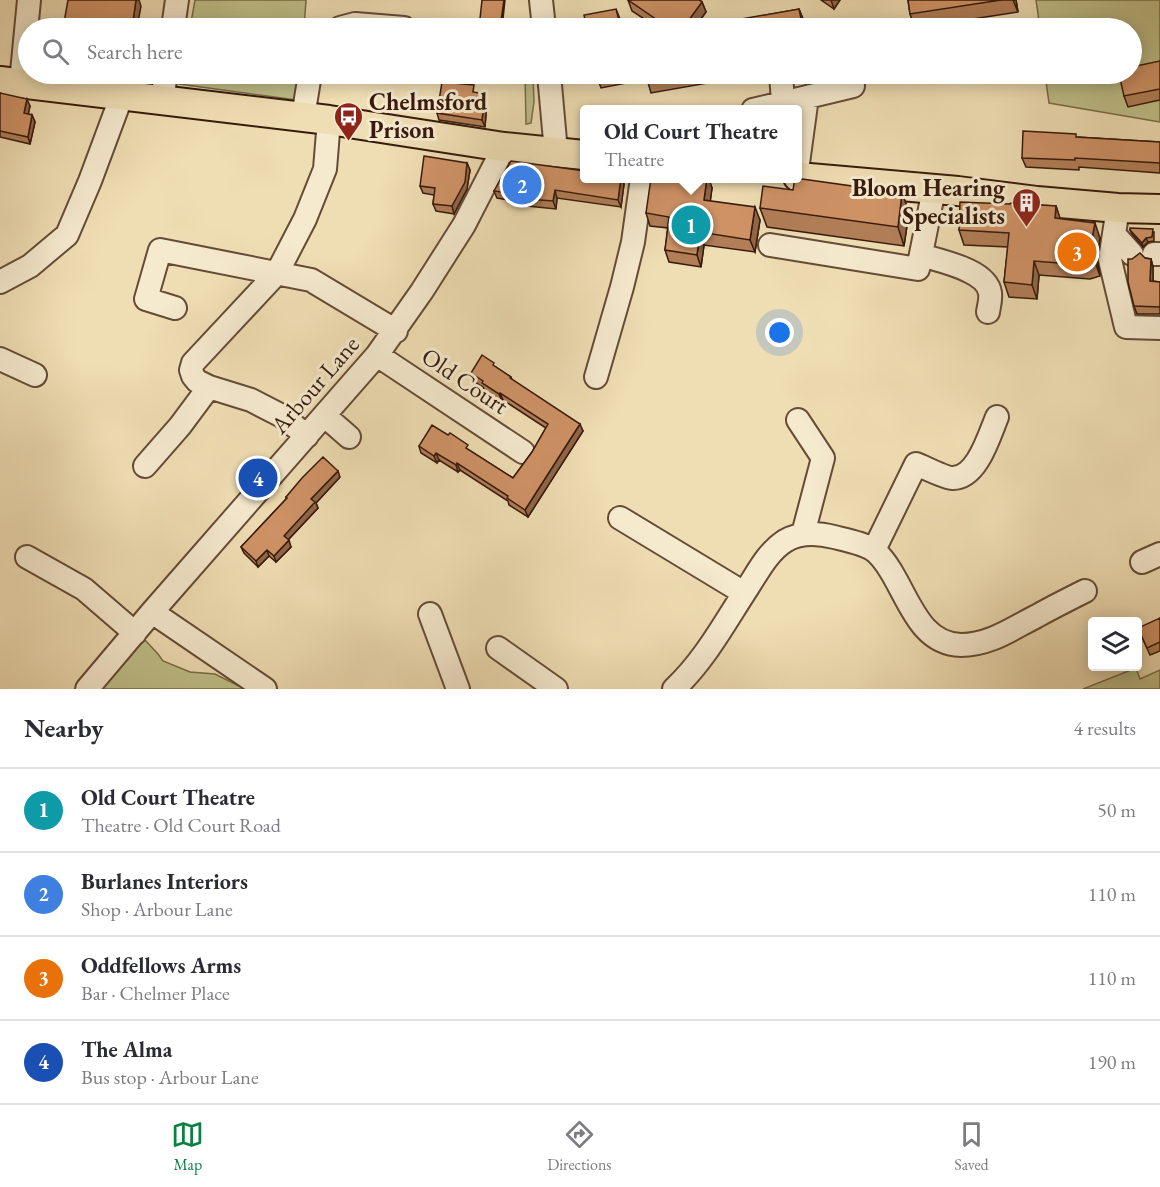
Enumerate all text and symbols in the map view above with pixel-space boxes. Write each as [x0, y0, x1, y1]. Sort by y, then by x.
search box [18, 18, 1142, 84]
icon: search [39, 35, 72, 68]
text: Search here [87, 37, 182, 66]
place label: Chelmsford Prison [369, 86, 488, 145]
bus stop icon: Chelmsford Prison [332, 100, 364, 142]
popup [580, 105, 802, 183]
text: Old Court Theatre [604, 117, 778, 146]
text: Theatre [604, 146, 664, 172]
pin: 2 [502, 162, 542, 207]
place label: Bloom Hearing Specialists [852, 172, 1006, 231]
building icon: Bloom Hearing Specialists [1010, 186, 1042, 228]
pin: 1 [672, 202, 710, 248]
pin: 3 [1058, 230, 1096, 274]
your location [765, 318, 794, 347]
street label: Arbour Lane [263, 329, 366, 441]
street label: Old Court [416, 340, 515, 421]
pin: 4 [238, 456, 278, 500]
map controls [1088, 617, 1142, 671]
button: layers [1088, 617, 1142, 671]
text: Nearby [24, 711, 104, 745]
text: 4 results [1073, 715, 1136, 741]
text: Old Court Theatre [81, 783, 255, 812]
text: 1 [38, 797, 49, 823]
text: 50 m [1097, 797, 1136, 823]
text: Theatre · Old Court Road [81, 812, 281, 838]
text: Burlanes Interiors [81, 867, 248, 896]
text: 2 [38, 881, 49, 907]
text: 110 m [1088, 881, 1136, 907]
text: Shop · Arbour Lane [81, 896, 233, 922]
text: Oddfellows Arms [81, 951, 241, 980]
text: 3 [38, 965, 49, 991]
text: 110 m [1088, 965, 1136, 991]
text: Bar · Chelmer Place [81, 980, 230, 1006]
text: The Alma [81, 1035, 172, 1064]
text: 4 [38, 1049, 49, 1075]
text: 190 m [1088, 1049, 1136, 1075]
text: Bus stop · Arbour Lane [81, 1064, 259, 1090]
tab: Map [171, 1118, 204, 1175]
tab: Directions [547, 1118, 612, 1175]
tab: Saved [954, 1118, 989, 1175]

